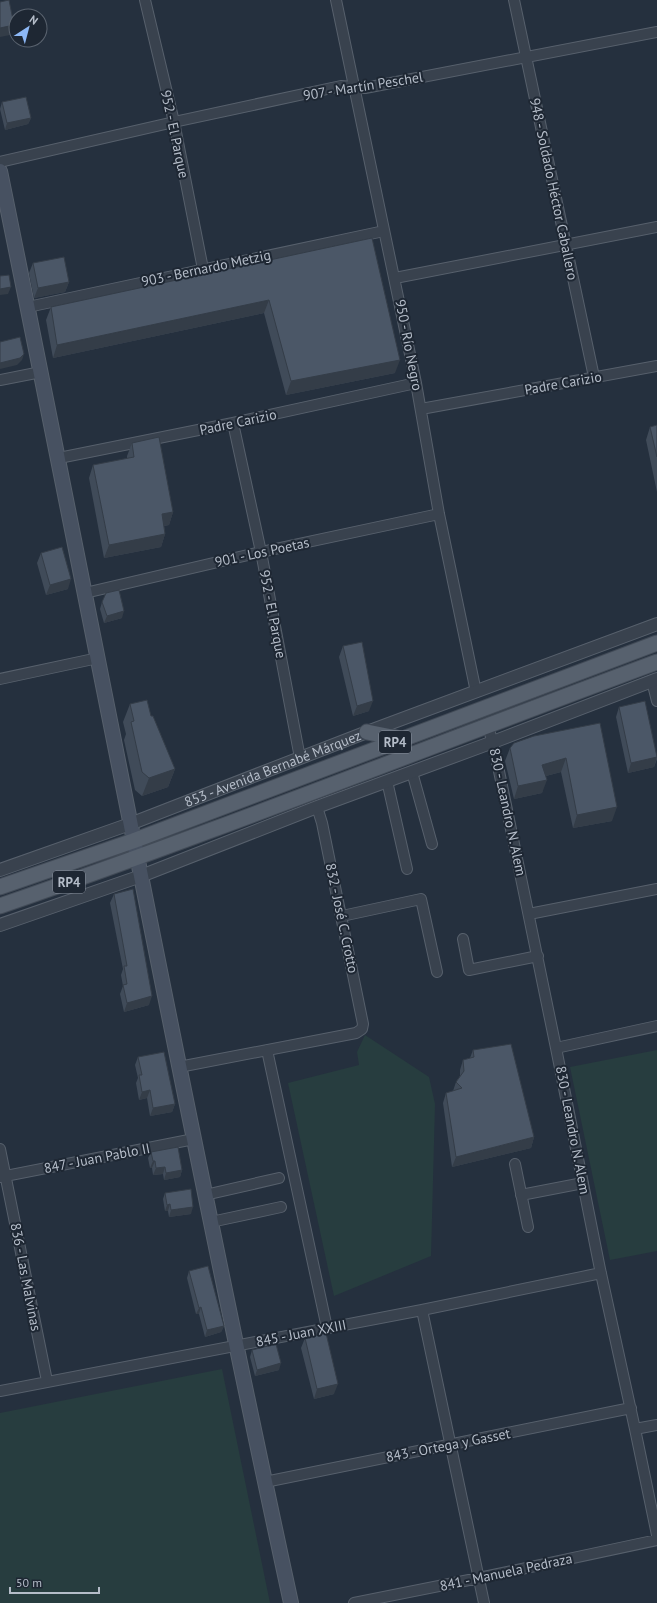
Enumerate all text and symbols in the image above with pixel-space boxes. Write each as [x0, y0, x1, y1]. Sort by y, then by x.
north arrow [8, 8, 48, 48]
text: N [27, 12, 41, 28]
street label: 907 - Martín Peschel [302, 68, 424, 104]
street label: 952 - El Parque [157, 88, 193, 180]
street label: 948 - Soldado Héctor Caballero [526, 96, 582, 282]
street label: 903 - Bernardo Metzig [140, 245, 272, 291]
street label: 950 - Río Negro [391, 298, 427, 392]
street label: Padre Carizio [523, 367, 603, 399]
street label: Padre Carizio [198, 405, 278, 439]
street label: 901 - Los Poetas [213, 533, 311, 571]
street label: 952 - El Parque [256, 568, 290, 660]
street label: 853 - Avenida Bernabé Márquez [182, 726, 364, 811]
road number: RP4 [379, 731, 411, 753]
street label: 830 - Leandro N. Alem [486, 746, 530, 878]
street label: 832 - José C. Crotto [322, 861, 362, 975]
road number: RP4 [53, 871, 85, 893]
street label: 830 - Leandro N. Alem [552, 1064, 594, 1196]
street label: 847 - Juan Pablo II [42, 1139, 152, 1177]
street label: 836 - Las Malvinas [7, 1221, 45, 1333]
street label: 845 - Juan XXIII [254, 1315, 348, 1351]
street label: 843 - Ortega y Gasset [384, 1424, 512, 1466]
street label: 841 - Manuela Pedraza [438, 1549, 574, 1595]
scale bar [10, 1569, 99, 1595]
text: 50 m [16, 1575, 42, 1590]

